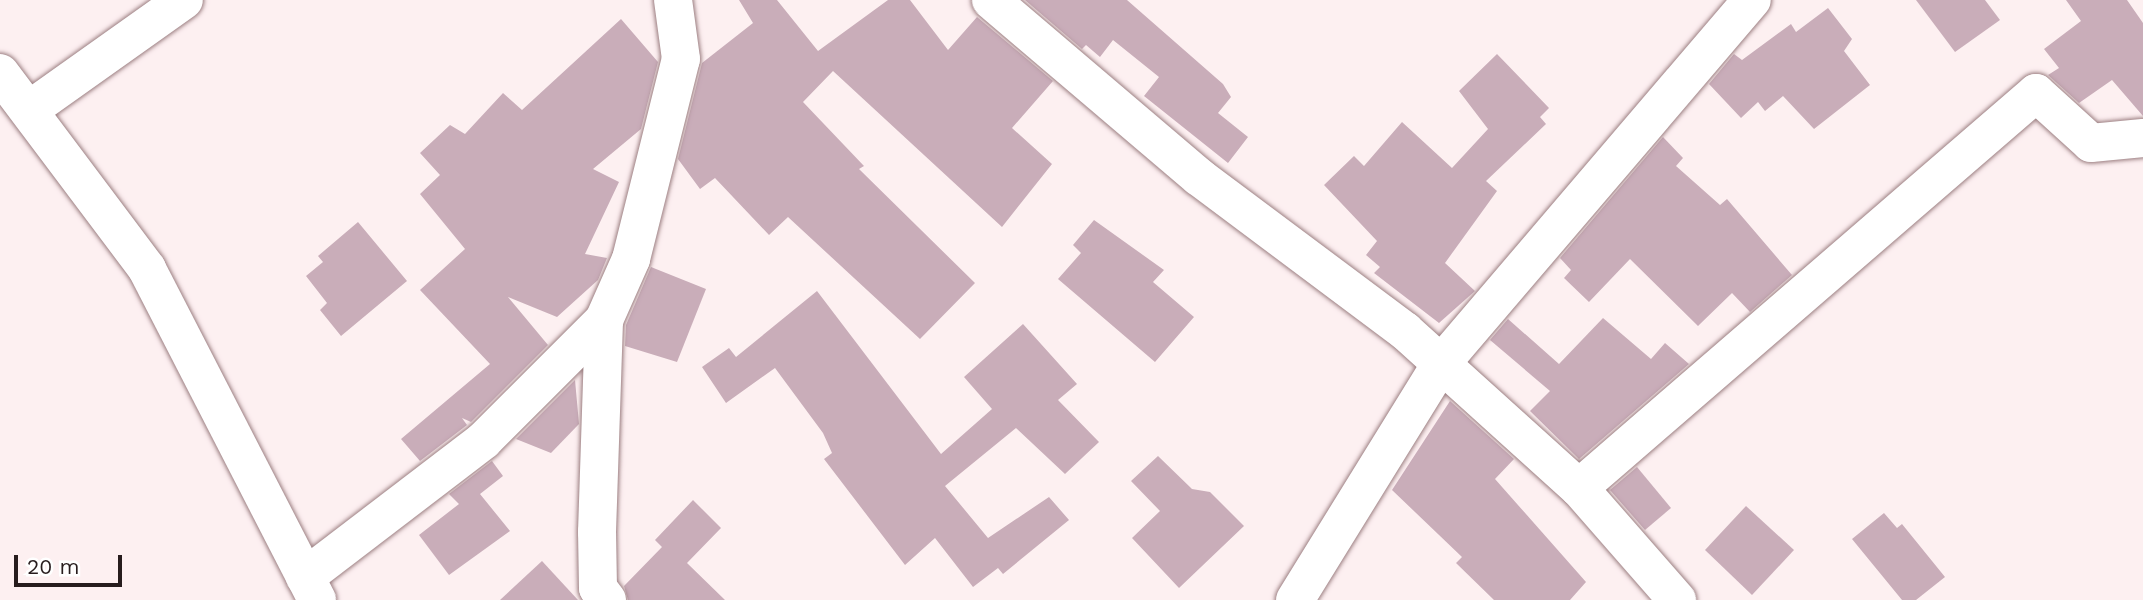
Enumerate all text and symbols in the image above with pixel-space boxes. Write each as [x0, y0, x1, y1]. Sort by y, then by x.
scale bar [18, 540, 126, 584]
text: 20 m [27, 554, 79, 579]

